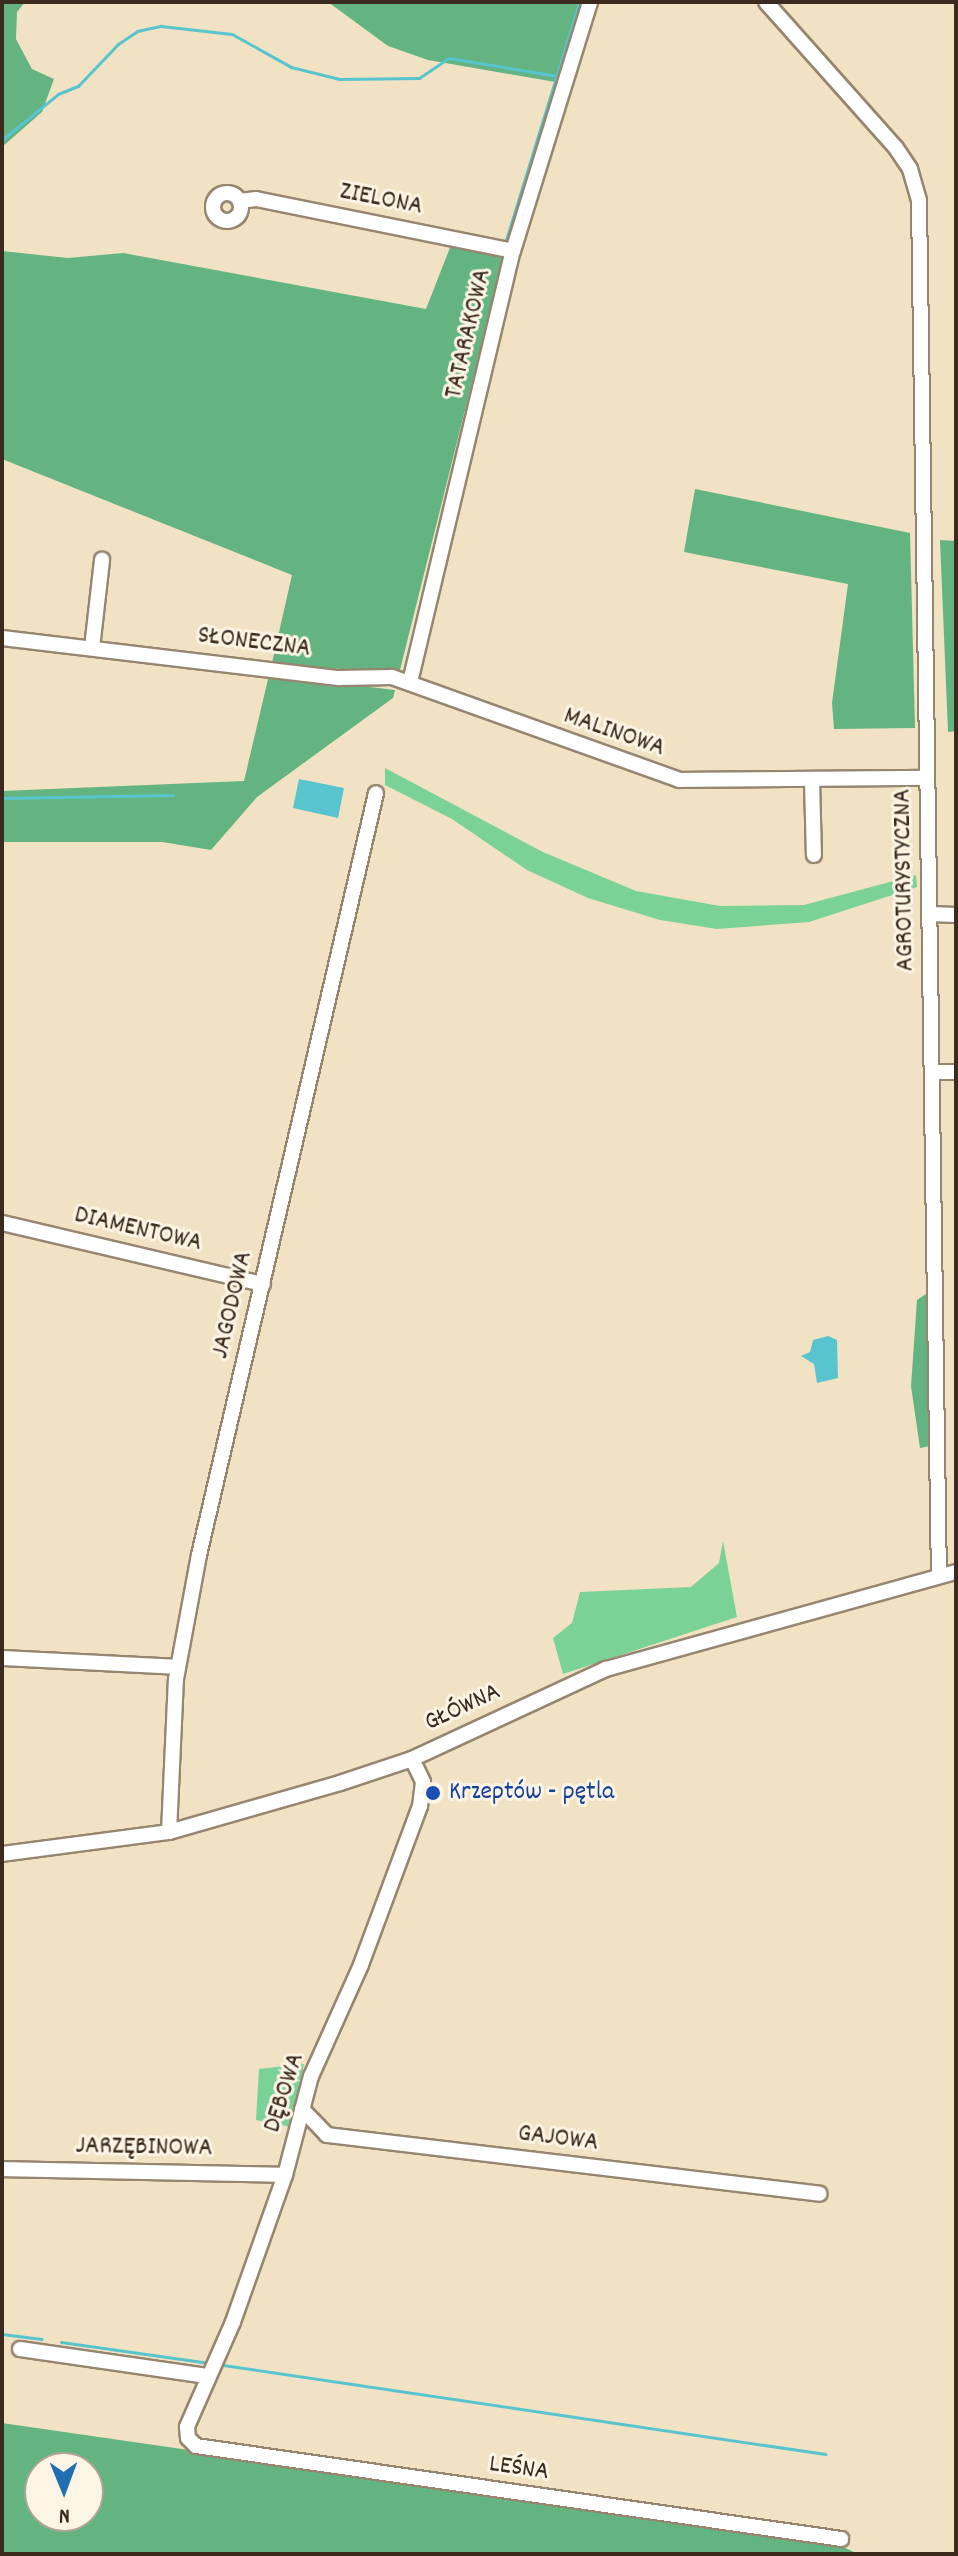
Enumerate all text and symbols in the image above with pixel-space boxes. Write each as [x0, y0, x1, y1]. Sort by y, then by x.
street label: ZIELONA [337, 177, 425, 223]
street label: TATARAKOWA [439, 266, 499, 402]
street label: SŁONECZNA [196, 621, 312, 665]
street label: MALINOWA [559, 701, 669, 765]
street label: AGROTURYSTYCZNA [888, 788, 922, 972]
street label: DIAMENTOWA [71, 1200, 205, 1260]
street label: JAGODOWA [206, 1248, 260, 1362]
street label: GŁÓWNA [420, 1677, 506, 1739]
place label: Krzeptów - pętla [449, 1777, 614, 1809]
marker: Krzeptów - pętla [424, 1784, 442, 1802]
street label: DĘBOWA [258, 2049, 312, 2137]
street label: GAJOWA [516, 2119, 600, 2159]
street label: JARZĘBINOWA [75, 2131, 213, 2165]
street label: LEŚNA [487, 2449, 551, 2489]
north arrow [24, 2452, 104, 2532]
text: N [59, 2499, 70, 2530]

